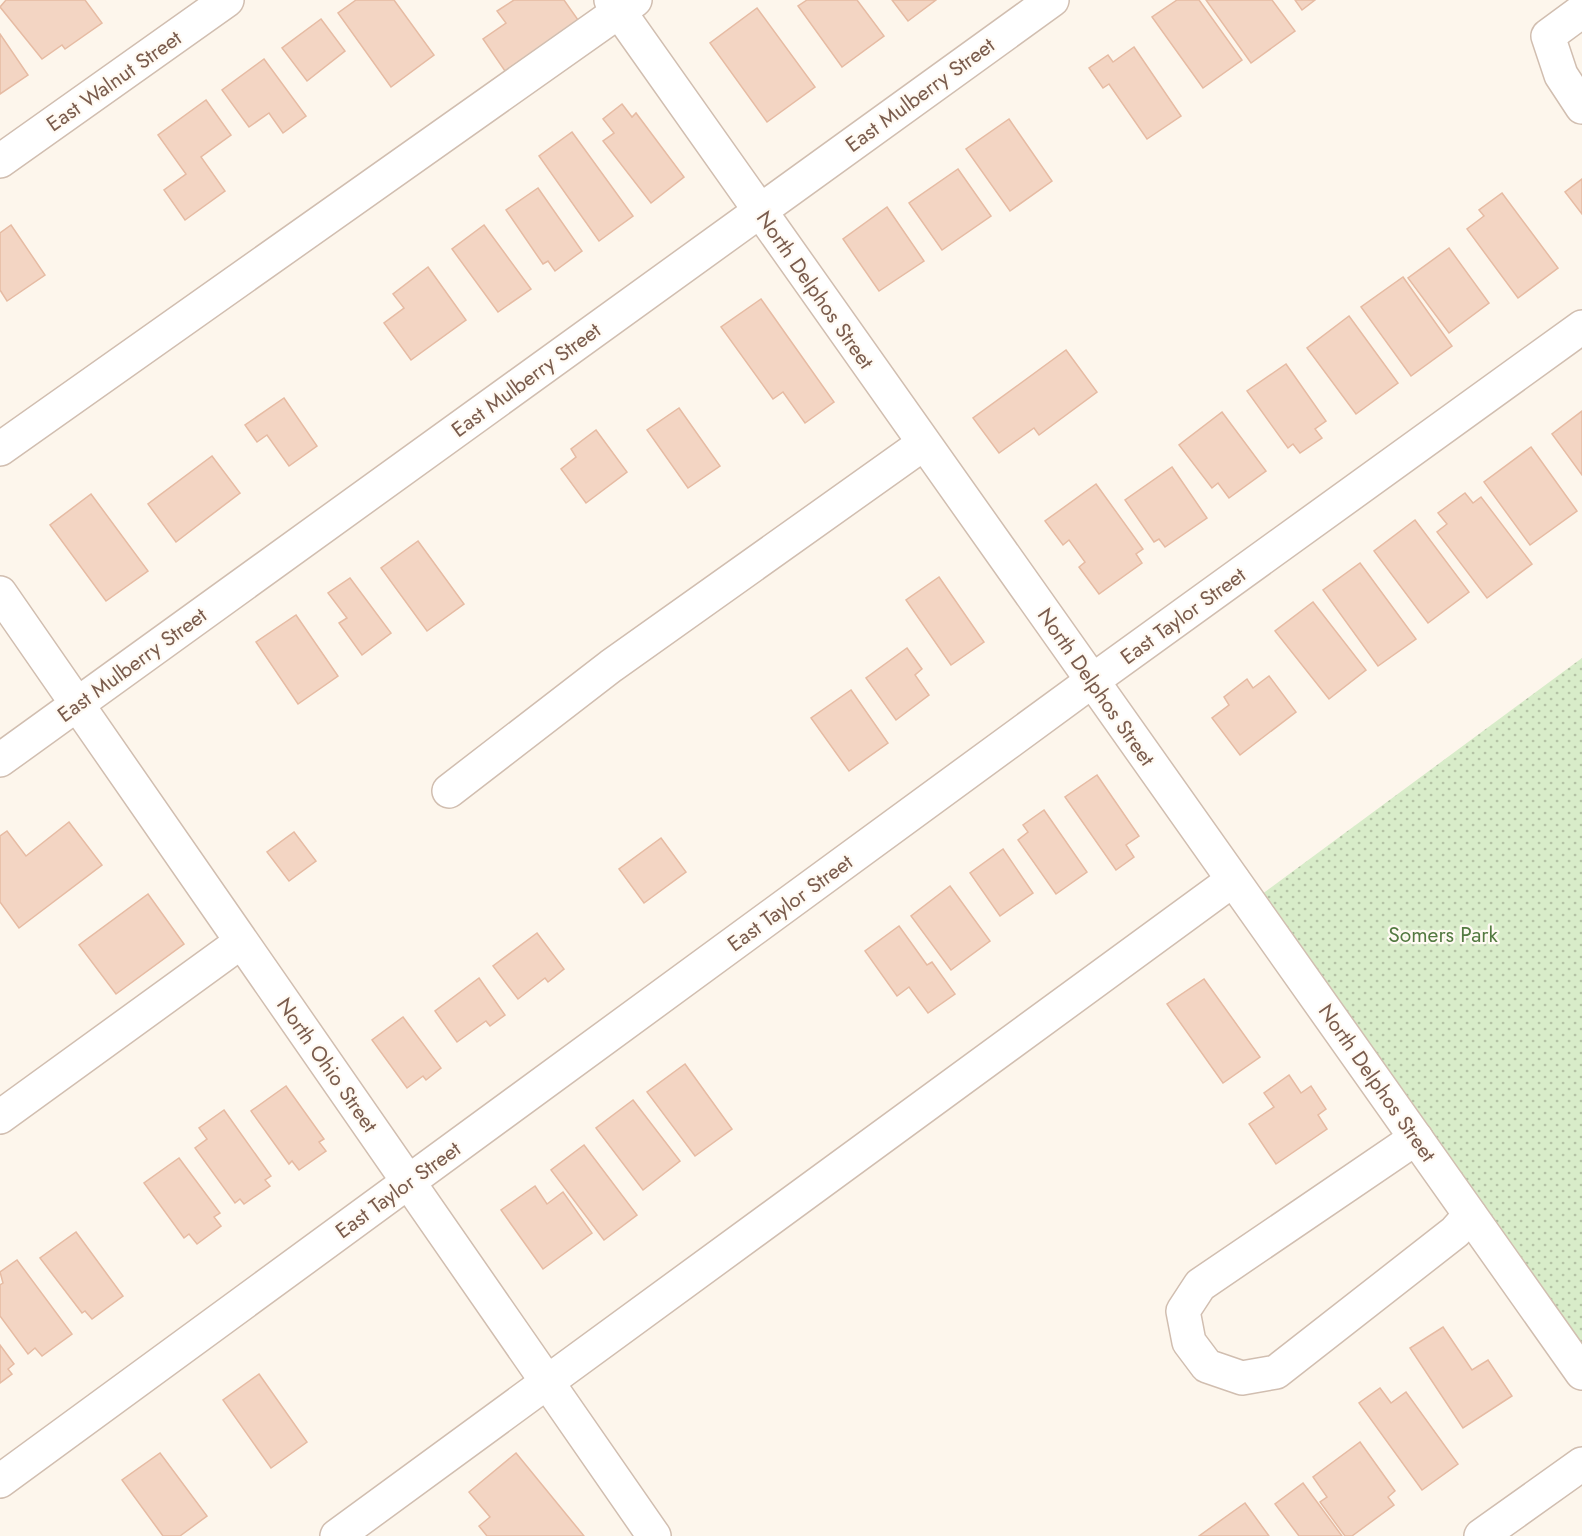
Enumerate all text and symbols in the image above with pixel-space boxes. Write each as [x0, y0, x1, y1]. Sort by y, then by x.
street label: East Walnut Street [40, 23, 188, 139]
street label: East Mulberry Street [839, 31, 1001, 159]
street label: North Delphos Street [749, 205, 881, 375]
street label: East Mulberry Street [445, 316, 607, 444]
street label: East Taylor Street [1114, 560, 1252, 672]
street label: East Mulberry Street [51, 601, 213, 729]
street label: North Delphos Street [1030, 602, 1162, 772]
street label: East Taylor Street [721, 847, 859, 959]
park label: Somers Park [1388, 920, 1499, 950]
street label: North Ohio Street [269, 992, 385, 1138]
street label: North Delphos Street [1311, 998, 1443, 1168]
street label: East Taylor Street [329, 1134, 467, 1246]

